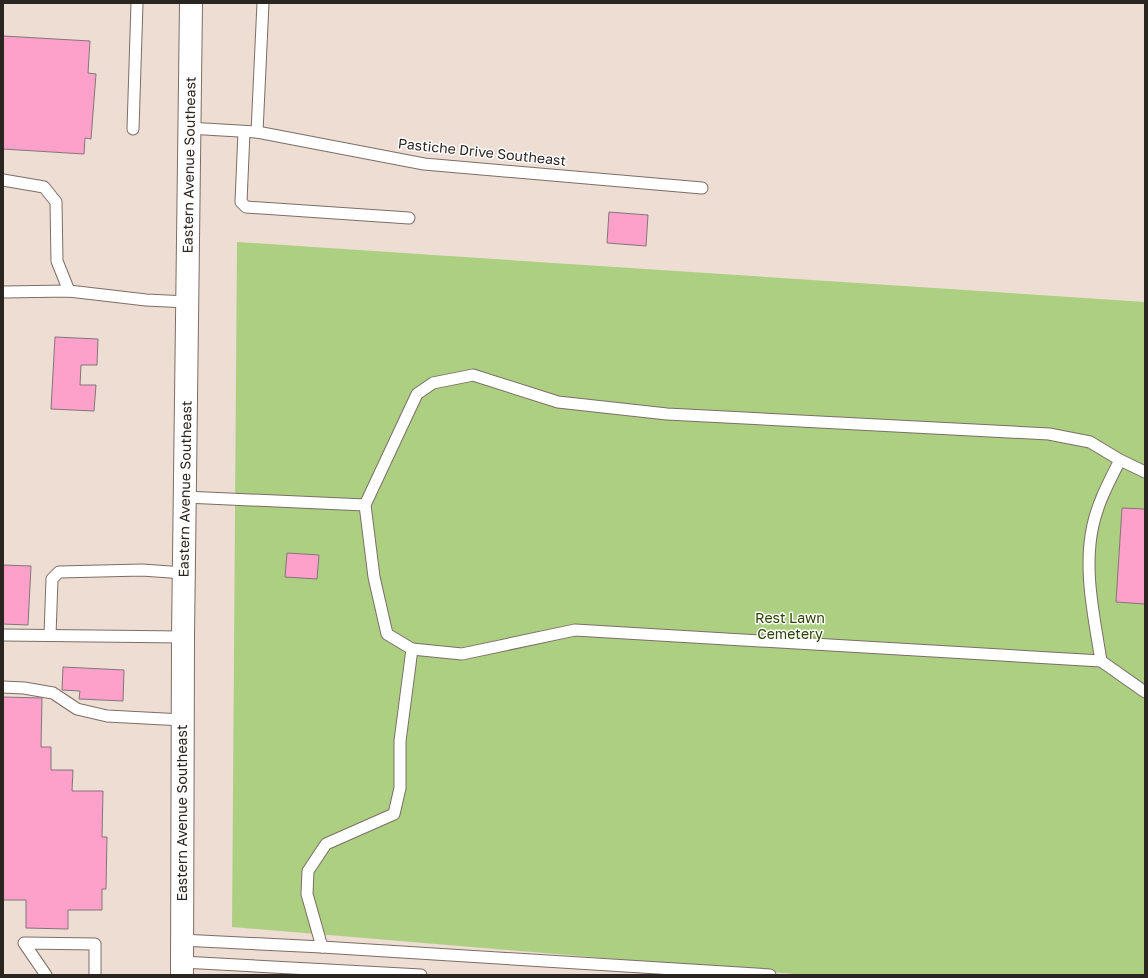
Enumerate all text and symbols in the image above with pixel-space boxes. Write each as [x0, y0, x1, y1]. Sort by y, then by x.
street label: Eastern Avenue Southeast [178, 76, 199, 254]
street label: Pastiche Drive Southeast [397, 134, 567, 169]
street label: Eastern Avenue Southeast [174, 400, 195, 578]
park label: Rest Lawn Cemetery [755, 609, 825, 642]
street label: Eastern Avenue Southeast [173, 724, 190, 902]

